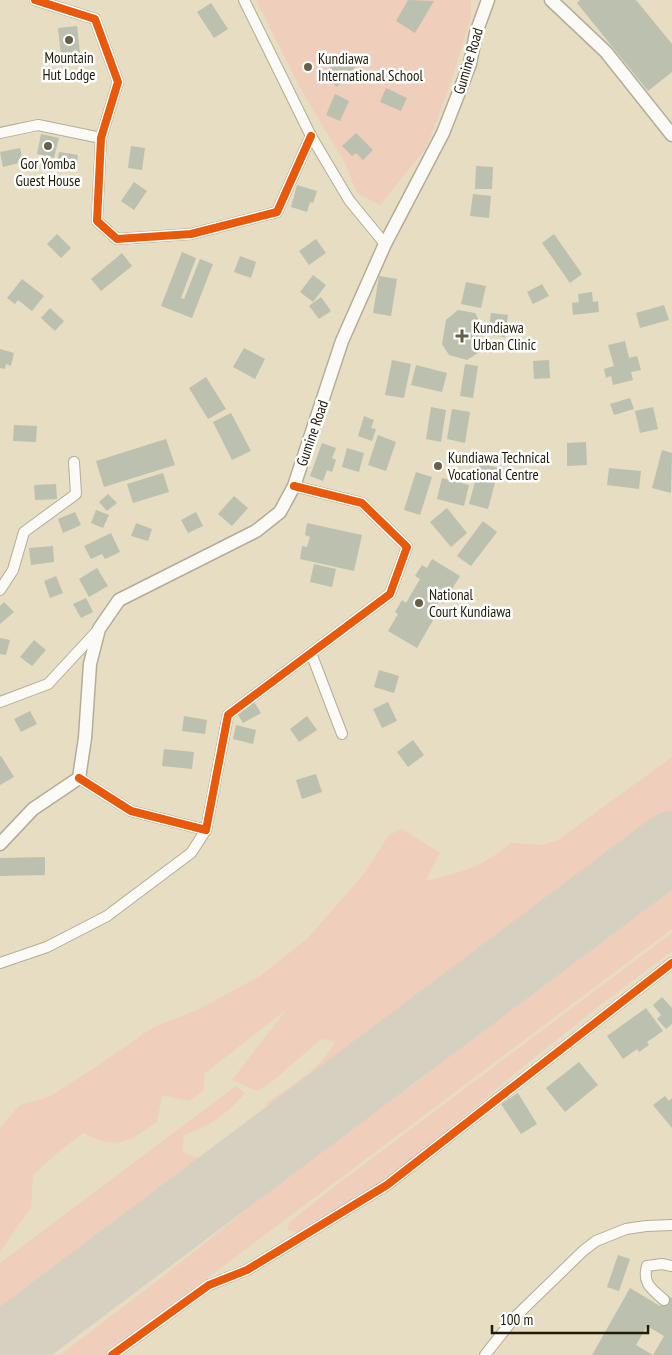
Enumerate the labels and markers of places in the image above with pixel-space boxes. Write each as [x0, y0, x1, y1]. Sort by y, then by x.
marker: Mountain Hut Lodge [63, 34, 75, 46]
place label: Mountain Hut Lodge [42, 48, 96, 84]
place label: Kundiawa International School [318, 49, 423, 85]
marker: Kundiawa International School [302, 61, 314, 73]
marker: Gor Yomba Guest House [42, 140, 54, 152]
place label: Gor Yomba Guest House [16, 154, 80, 190]
place label: Kundiawa Urban Clinic [473, 318, 537, 354]
marker: Kundiawa Urban Clinic [455, 329, 469, 343]
place label: Kundiawa Technical Vocational Centre [447, 448, 550, 484]
marker: Kundiawa Technical Vocational Centre [432, 460, 444, 472]
place label: National Court Kundiawa [429, 585, 511, 621]
marker: National Court Kundiawa [413, 597, 425, 609]

